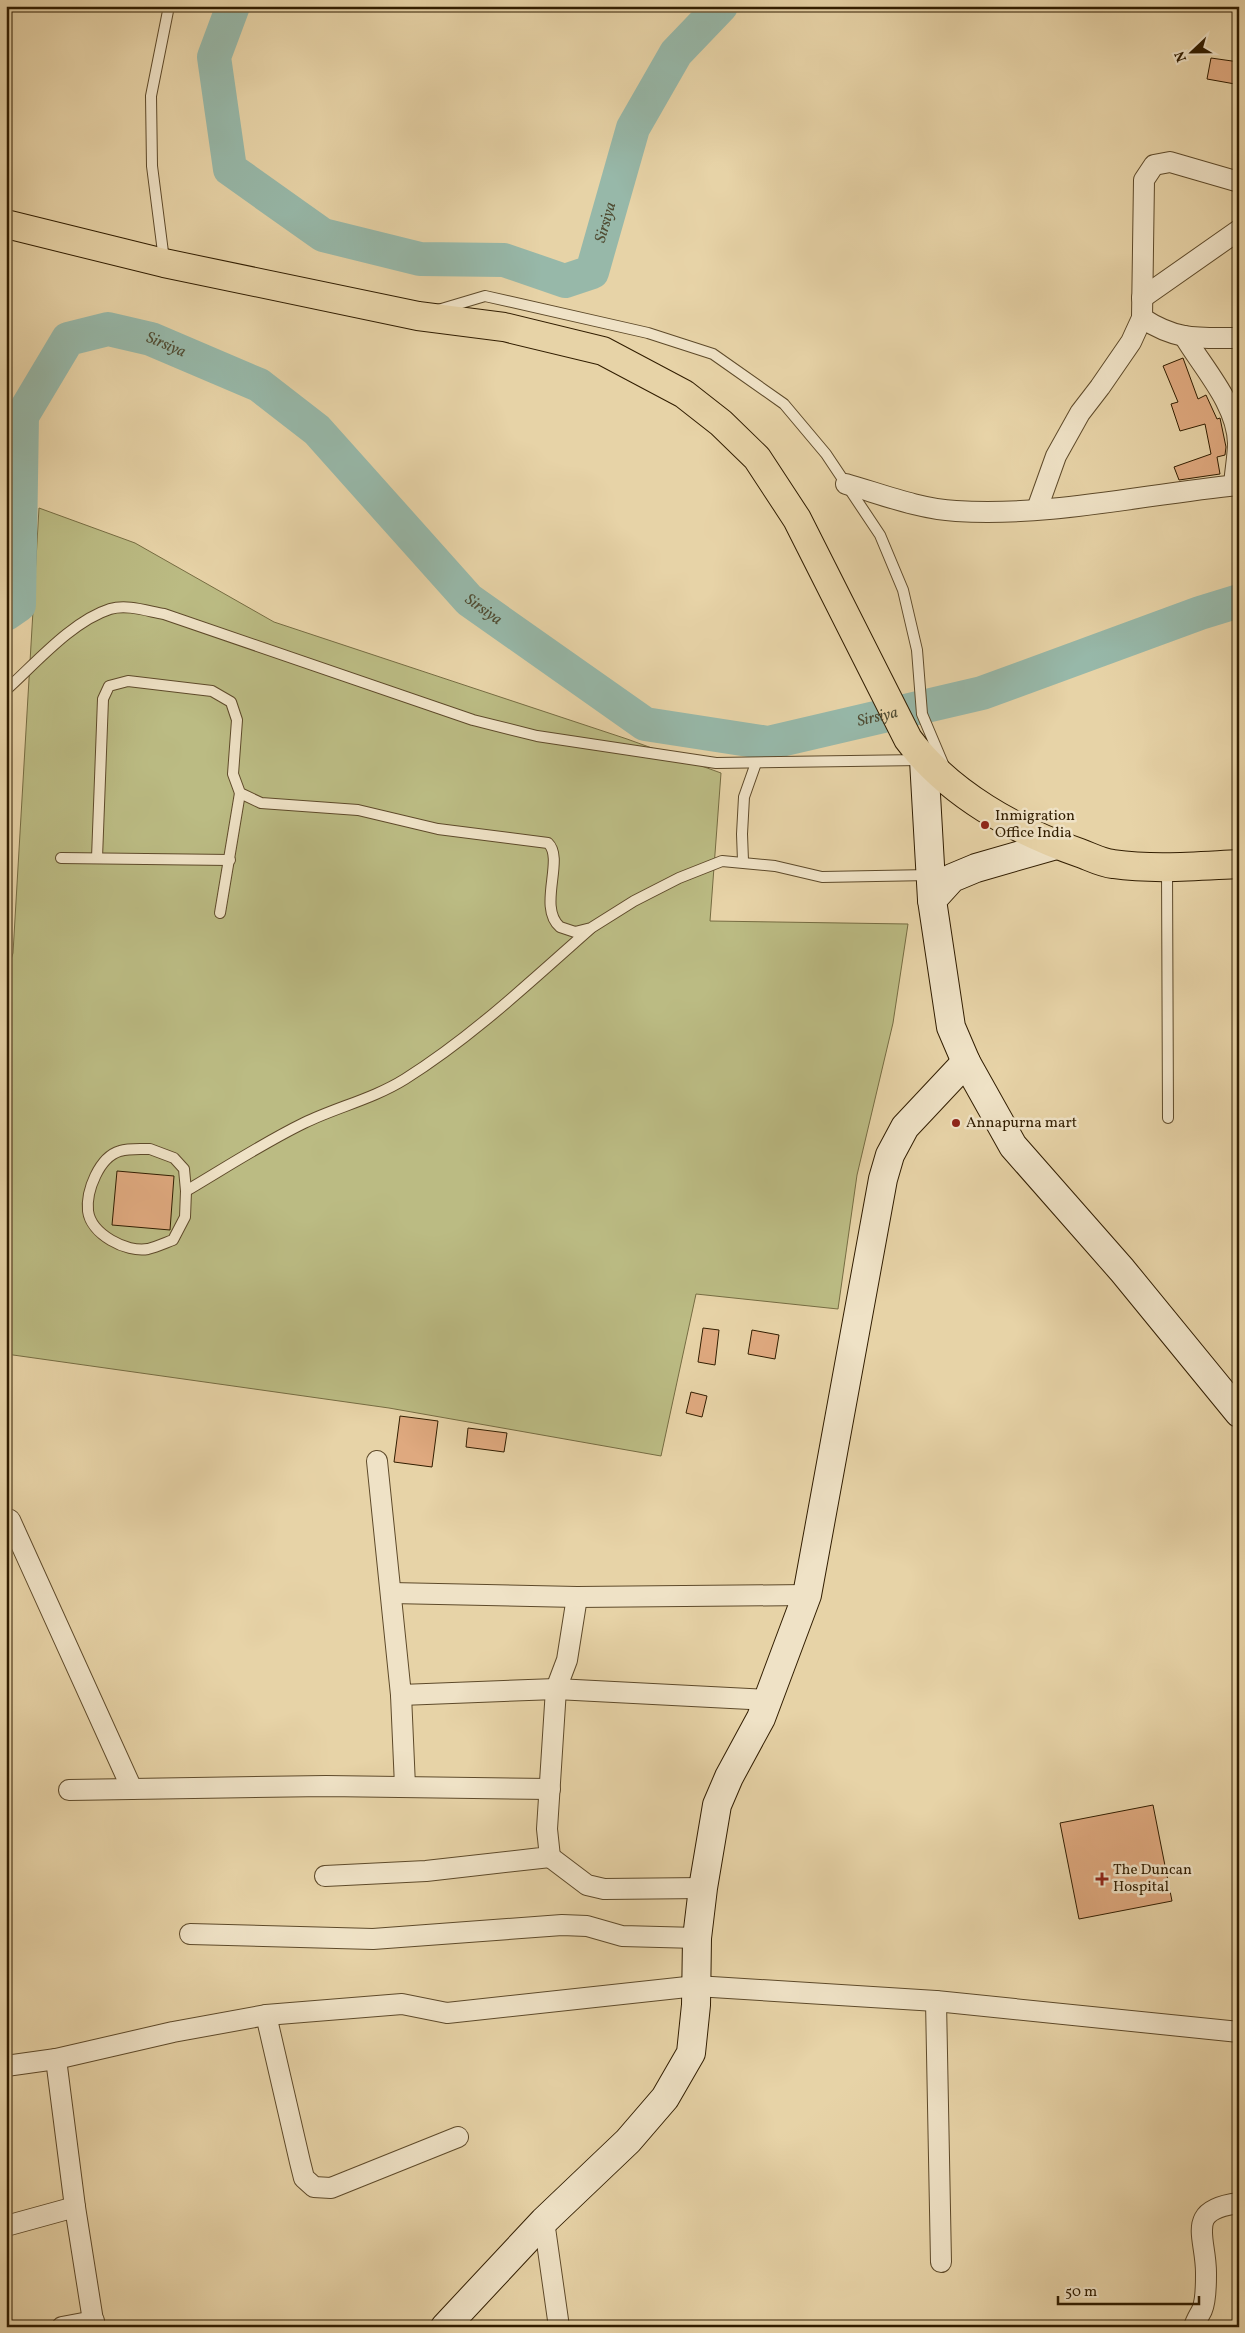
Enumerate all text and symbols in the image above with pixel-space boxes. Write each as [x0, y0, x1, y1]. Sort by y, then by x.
north arrow [1168, 28, 1218, 78]
text: N [1171, 48, 1192, 65]
water label: Sirsiya [590, 199, 622, 245]
water label: Sirsiya [144, 327, 189, 364]
water label: Sirsiya [460, 589, 507, 631]
water label: Sirsiya [855, 702, 901, 733]
place label: Inmigration Office India [995, 806, 1075, 844]
marker: Inmigration Office India [979, 819, 991, 831]
place label: Annapurna mart [966, 1113, 1077, 1134]
marker: Annapurna mart [950, 1117, 962, 1129]
place label: The Duncan Hospital [1113, 1860, 1192, 1898]
marker: The Duncan Hospital [1095, 1872, 1109, 1886]
scale bar [1058, 2273, 1199, 2305]
text: 50 m [1065, 2282, 1097, 2303]

